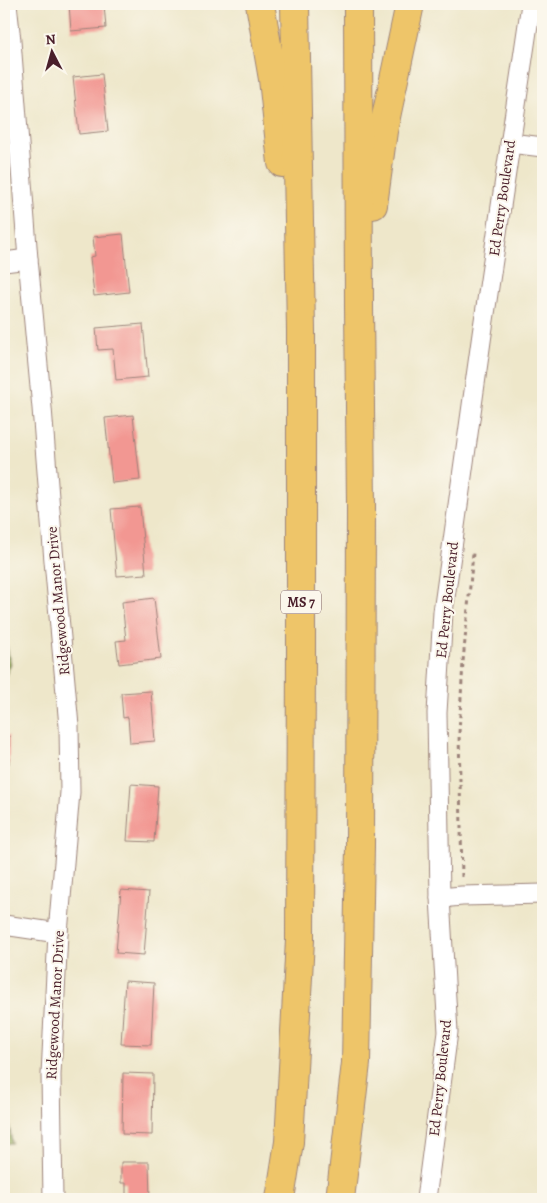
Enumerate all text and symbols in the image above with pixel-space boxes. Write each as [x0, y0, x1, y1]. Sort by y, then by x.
north arrow [28, 28, 78, 78]
text: N [45, 30, 57, 50]
street label: Ed Perry Boulevard [484, 138, 520, 257]
street label: Ridgewood Manor Drive [42, 525, 74, 676]
street label: Ed Perry Boulevard [431, 540, 463, 659]
road number: MS 7 [281, 590, 321, 614]
street label: Ridgewood Manor Drive [41, 930, 69, 1080]
street label: Ed Perry Boulevard [424, 1018, 456, 1137]

